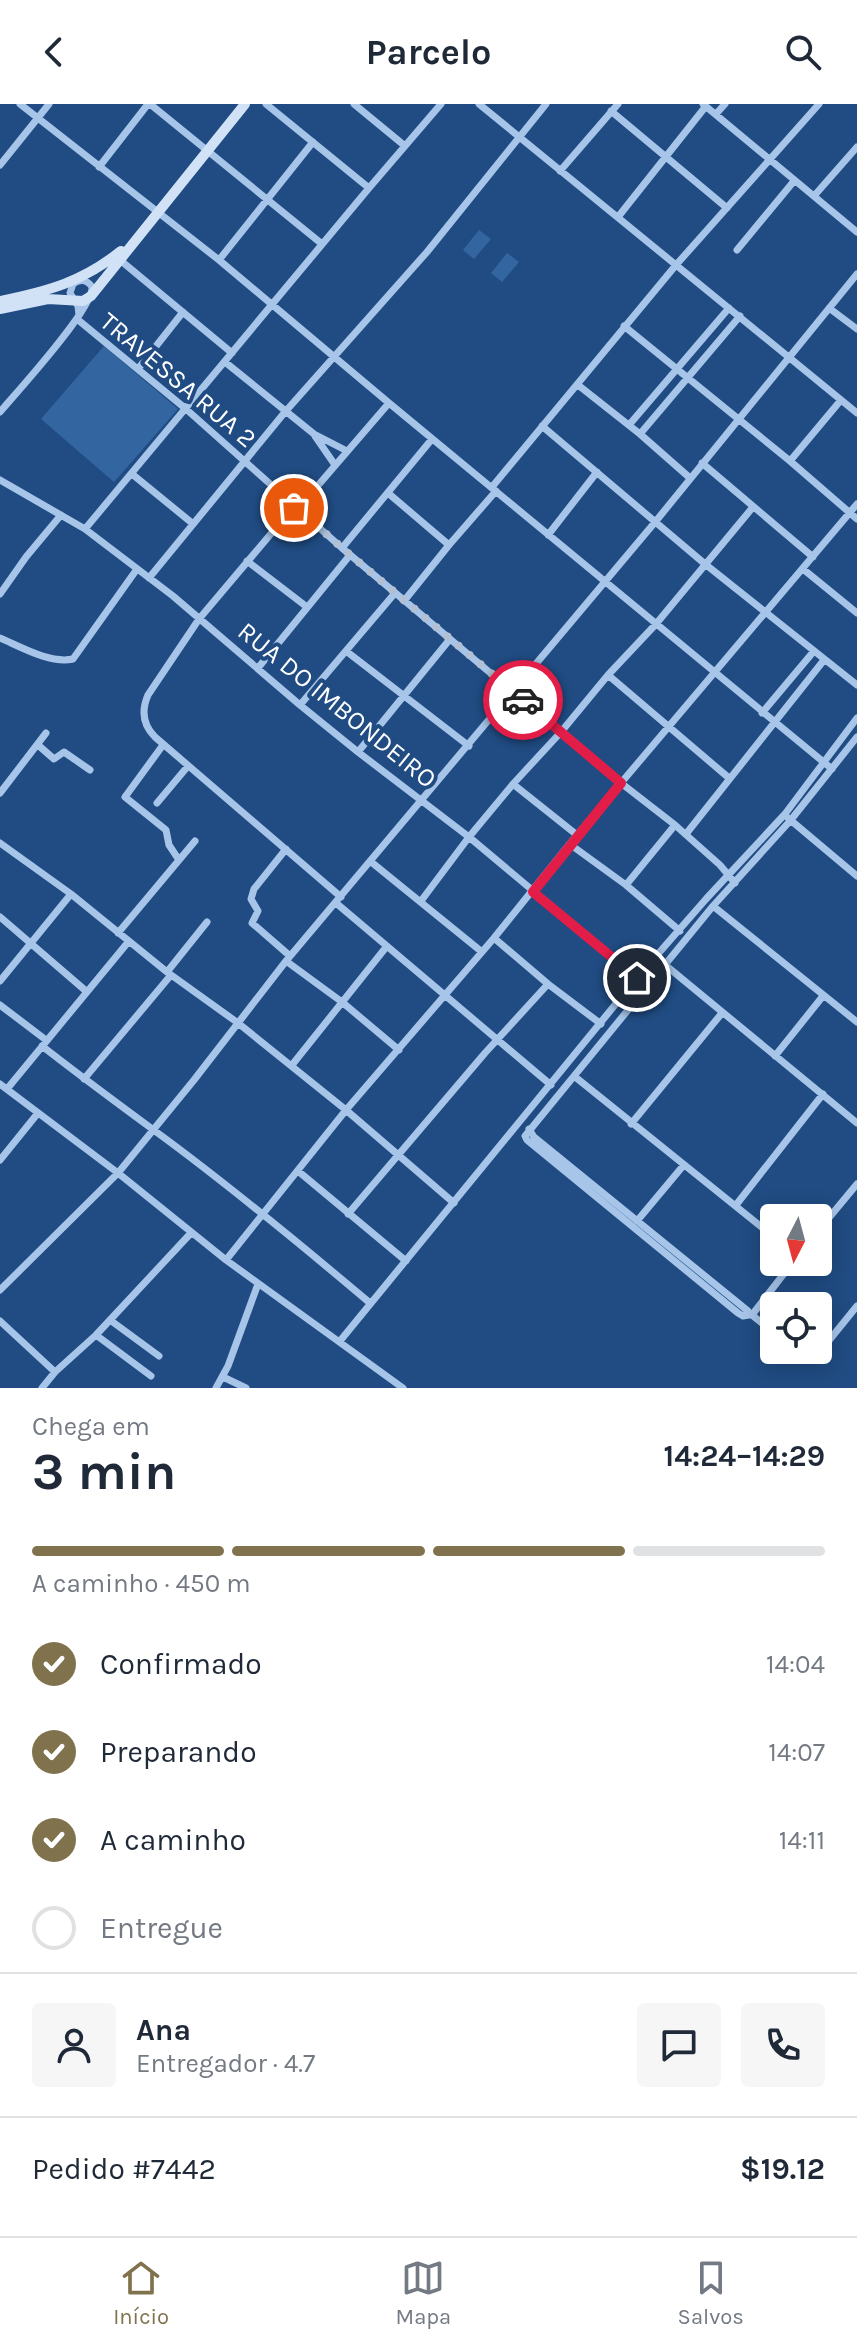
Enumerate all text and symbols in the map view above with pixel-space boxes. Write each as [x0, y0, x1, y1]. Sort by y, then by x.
icon: back [32, 30, 76, 74]
icon: search [781, 30, 825, 74]
text: Parcelo [366, 31, 491, 73]
street label: TRAVESSA RUA 2 [94, 306, 262, 454]
pin [260, 474, 328, 542]
icon: bag [272, 486, 316, 530]
street label: RUA DO IMBONDEIRO [232, 616, 442, 794]
courier [483, 660, 563, 740]
icon: car [501, 678, 545, 722]
pin [603, 944, 671, 1012]
icon: home [615, 956, 659, 1000]
north arrow [760, 1204, 832, 1276]
map controls [760, 1204, 832, 1364]
button: locate [760, 1292, 832, 1364]
text: Chega em [32, 1411, 150, 1442]
text: 14:24–14:29 [664, 1438, 825, 1474]
text: 3 min [32, 1441, 176, 1502]
text: A caminho · 450 m [32, 1568, 251, 1599]
icon: check [32, 1642, 76, 1686]
text: Confirmado [100, 1646, 262, 1682]
text: 14:04 [766, 1649, 825, 1680]
icon: check [32, 1730, 76, 1774]
text: Preparando [100, 1734, 257, 1770]
text: 14:07 [768, 1737, 825, 1768]
icon: check [32, 1818, 76, 1862]
text: A caminho [100, 1822, 246, 1858]
text: 14:11 [779, 1825, 825, 1856]
text: Entregue [100, 1910, 223, 1946]
button: person [32, 2003, 116, 2087]
button: chat [637, 2003, 721, 2087]
button: phone [741, 2003, 825, 2087]
text: Ana [136, 2012, 191, 2048]
text: Entregador · 4.7 [136, 2048, 315, 2079]
text: Pedido #7442 [32, 2151, 216, 2187]
text: $19.12 [740, 2151, 825, 2187]
tab: Início [113, 2256, 169, 2330]
tab: Mapa [396, 2256, 451, 2330]
tab: Salvos [678, 2256, 744, 2330]

